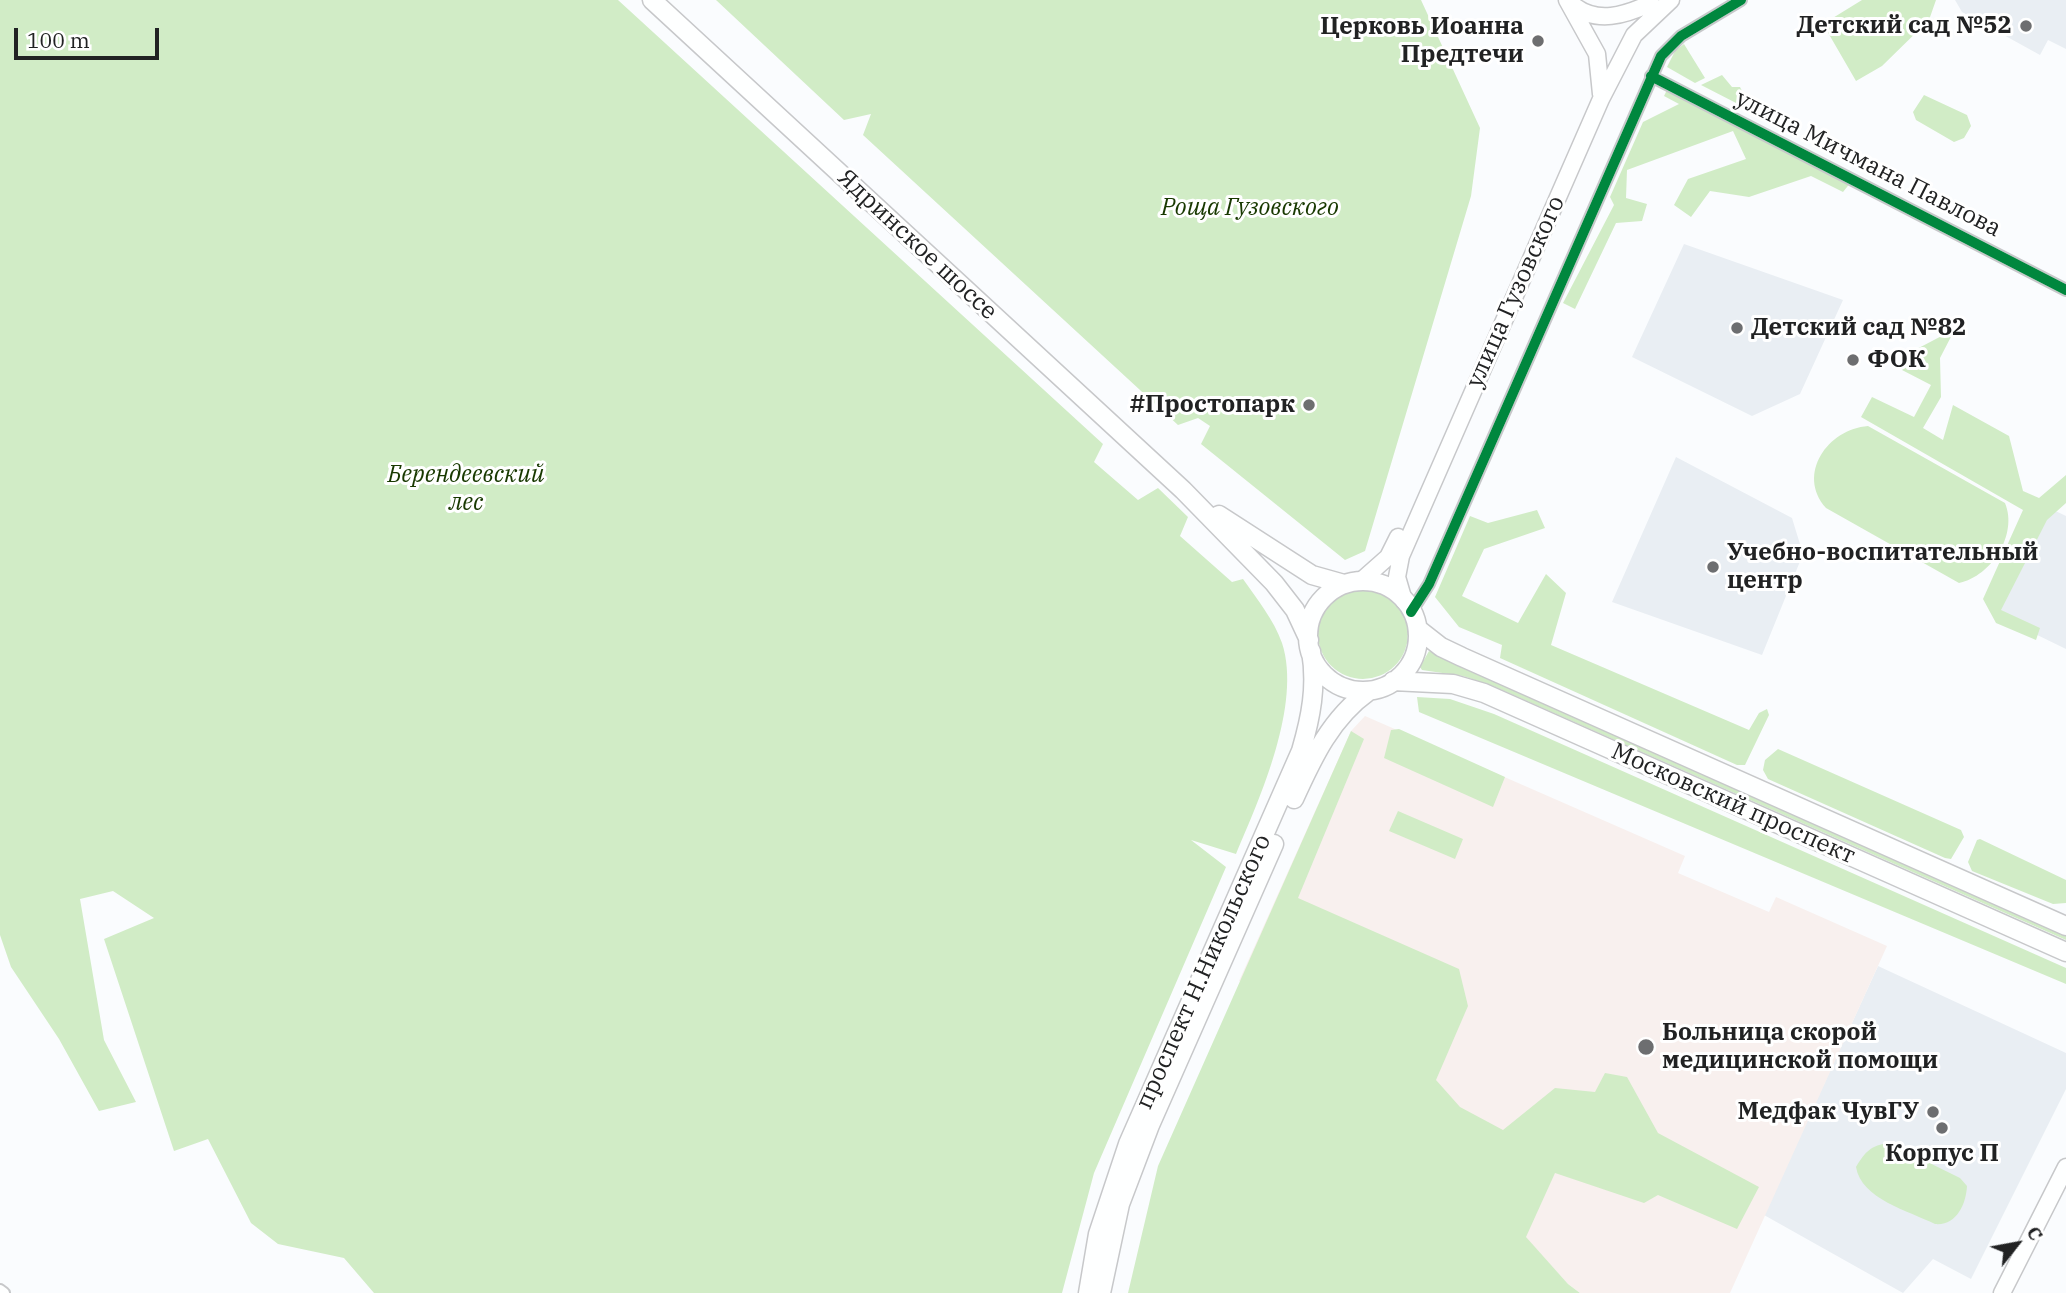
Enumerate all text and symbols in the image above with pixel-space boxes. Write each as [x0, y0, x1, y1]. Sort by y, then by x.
place label: Детский сад №52 [1797, 12, 2012, 40]
place label: Церковь Иоанна Предтечи [1320, 13, 1524, 69]
scale bar [18, 14, 163, 58]
marker: Детский сад №52 [2018, 18, 2034, 34]
text: 100 m [27, 26, 90, 54]
marker: Церковь Иоанна Предтечи [1530, 33, 1546, 49]
street label: улица Мичмана Павлова [1730, 84, 2006, 244]
street label: Ядринское шоссе [831, 164, 1003, 326]
street label: улица Гузовского [1461, 192, 1571, 392]
park label: Роща Гузовского [1161, 194, 1339, 222]
place label: Детский сад №82 [1751, 314, 1966, 342]
marker: Детский сад №82 [1729, 320, 1745, 336]
place label: ФОК [1867, 346, 1926, 374]
marker: ФОК [1845, 352, 1861, 368]
place label: #Простопарк [1130, 391, 1295, 419]
marker: #Простопарк [1301, 397, 1317, 413]
park label: Берендеевский лес [388, 461, 544, 517]
place label: Учебно-воспитательный центр [1727, 539, 2038, 595]
marker: Учебно-воспитательный центр [1705, 559, 1721, 575]
street label: Московский проспект [1607, 737, 1859, 871]
street label: проспект Н.Никольского [1130, 830, 1278, 1114]
place label: Больница скорой медицинской помощи [1662, 1019, 1938, 1075]
marker: Больница скорой медицинской помощи [1636, 1037, 1656, 1057]
place label: Медфак ЧувГУ [1737, 1098, 1919, 1126]
marker: Медфак ЧувГУ [1925, 1104, 1941, 1120]
marker: Корпус П [1934, 1120, 1950, 1136]
place label: Корпус П [1885, 1140, 1999, 1168]
north arrow [1982, 1209, 2052, 1279]
text: С [2021, 1222, 2049, 1245]

